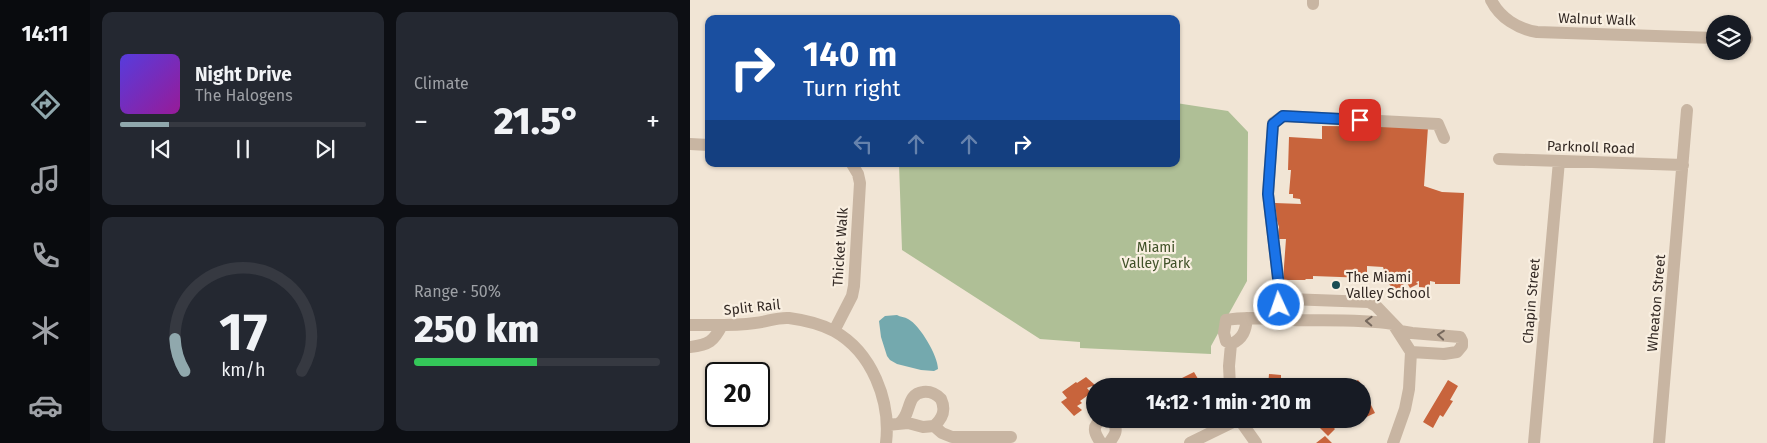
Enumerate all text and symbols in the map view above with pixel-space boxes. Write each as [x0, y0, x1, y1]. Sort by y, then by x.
street label: Walnut Walk [1558, 10, 1637, 29]
map controls [1706, 15, 1751, 60]
button: layers [1706, 15, 1751, 60]
text: 14:11 [21, 20, 69, 47]
text: 140 m [803, 33, 897, 75]
icon: right [720, 35, 785, 100]
text: Night Drive [195, 63, 292, 86]
text: Climate [414, 74, 469, 93]
text: Turn right [803, 75, 900, 102]
text: The Halogens [195, 86, 293, 105]
icon: directions [28, 87, 63, 122]
text: 21.5° [494, 98, 580, 144]
pin [1339, 99, 1381, 141]
text: − [414, 105, 428, 138]
text: + [646, 105, 660, 138]
icon: arrive [1346, 106, 1374, 134]
icon: left [849, 130, 877, 158]
icon: ahead [902, 130, 930, 158]
icon: ahead [955, 130, 983, 158]
icon: right [1008, 130, 1036, 158]
icon: previous [147, 135, 175, 163]
icon: pause [229, 135, 257, 163]
icon: next [311, 135, 339, 163]
street label: Parknoll Road [1547, 137, 1635, 158]
icon: music [28, 162, 63, 197]
street label: Thicket Walk [829, 206, 852, 287]
icon: phone [28, 238, 63, 273]
park label: Miami Valley Park [1122, 239, 1191, 272]
street label: Wheaton Street [1644, 253, 1669, 352]
street label: Chapin Street [1519, 257, 1544, 344]
place label: The Miami Valley School [1346, 269, 1430, 302]
position arrow [1252, 278, 1304, 330]
marker: The Miami Valley School [1330, 279, 1342, 291]
text: Range · 50% [414, 282, 501, 301]
street label: Split Rail [723, 296, 781, 319]
text: 17 [219, 301, 267, 364]
text: 250 km [414, 306, 539, 352]
icon: climate [28, 313, 63, 348]
one-way arrow [1365, 316, 1373, 327]
one-way arrow [1436, 329, 1444, 340]
text: km/h [221, 359, 265, 381]
speed limit sign: 20 [705, 362, 770, 427]
icon: car [28, 388, 63, 423]
text: 14:12 · 1 min · 210 m [1146, 391, 1311, 414]

